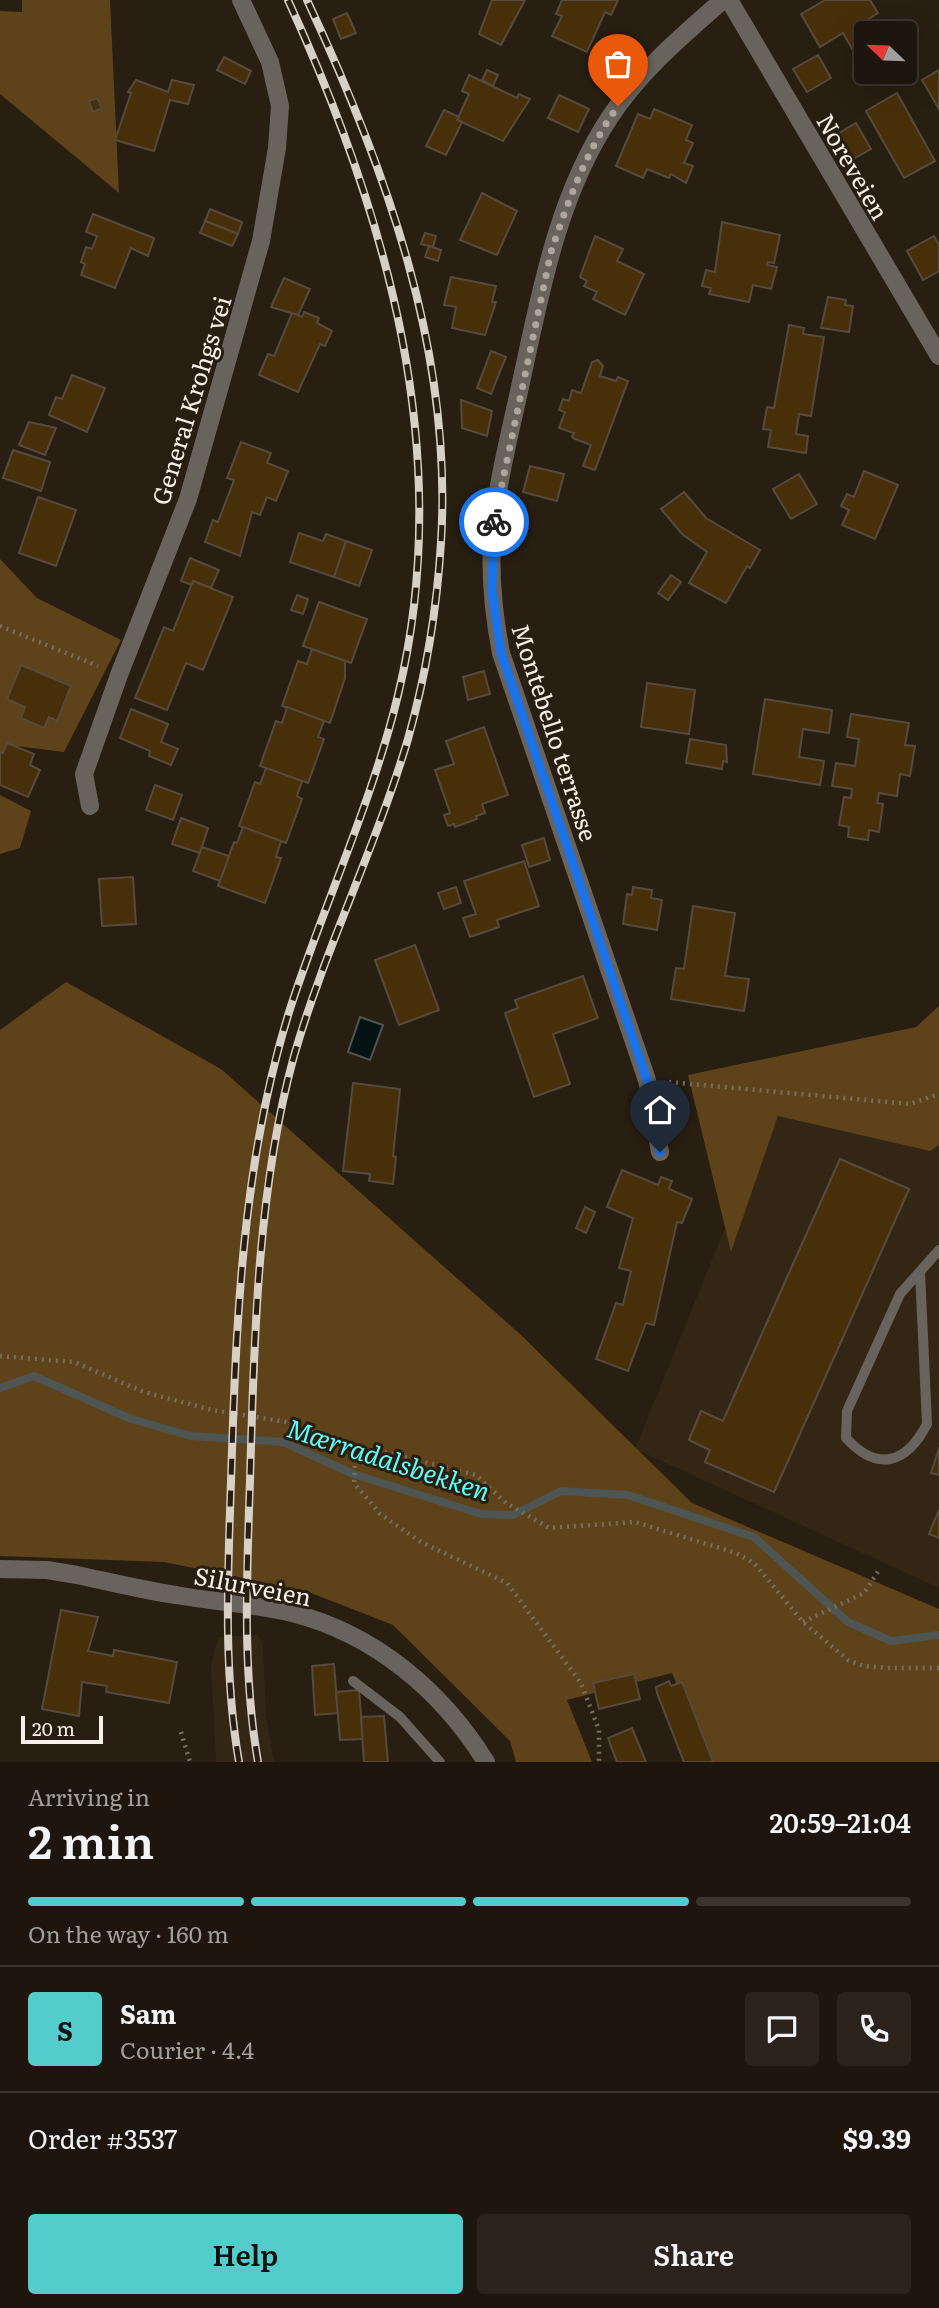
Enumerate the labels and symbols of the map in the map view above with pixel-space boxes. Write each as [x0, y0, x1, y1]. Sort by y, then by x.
north arrow [854, 21, 917, 84]
pin [588, 34, 648, 106]
street label: Noreveien [809, 106, 899, 226]
street label: General Krohgs vei [142, 291, 238, 509]
courier [459, 487, 529, 557]
street label: Montebello terrasse [504, 619, 608, 845]
pin [630, 1080, 690, 1152]
water label: Mærradalsbekken [282, 1407, 496, 1509]
street label: Silurveien [191, 1556, 315, 1614]
scale bar [21, 1713, 103, 1745]

